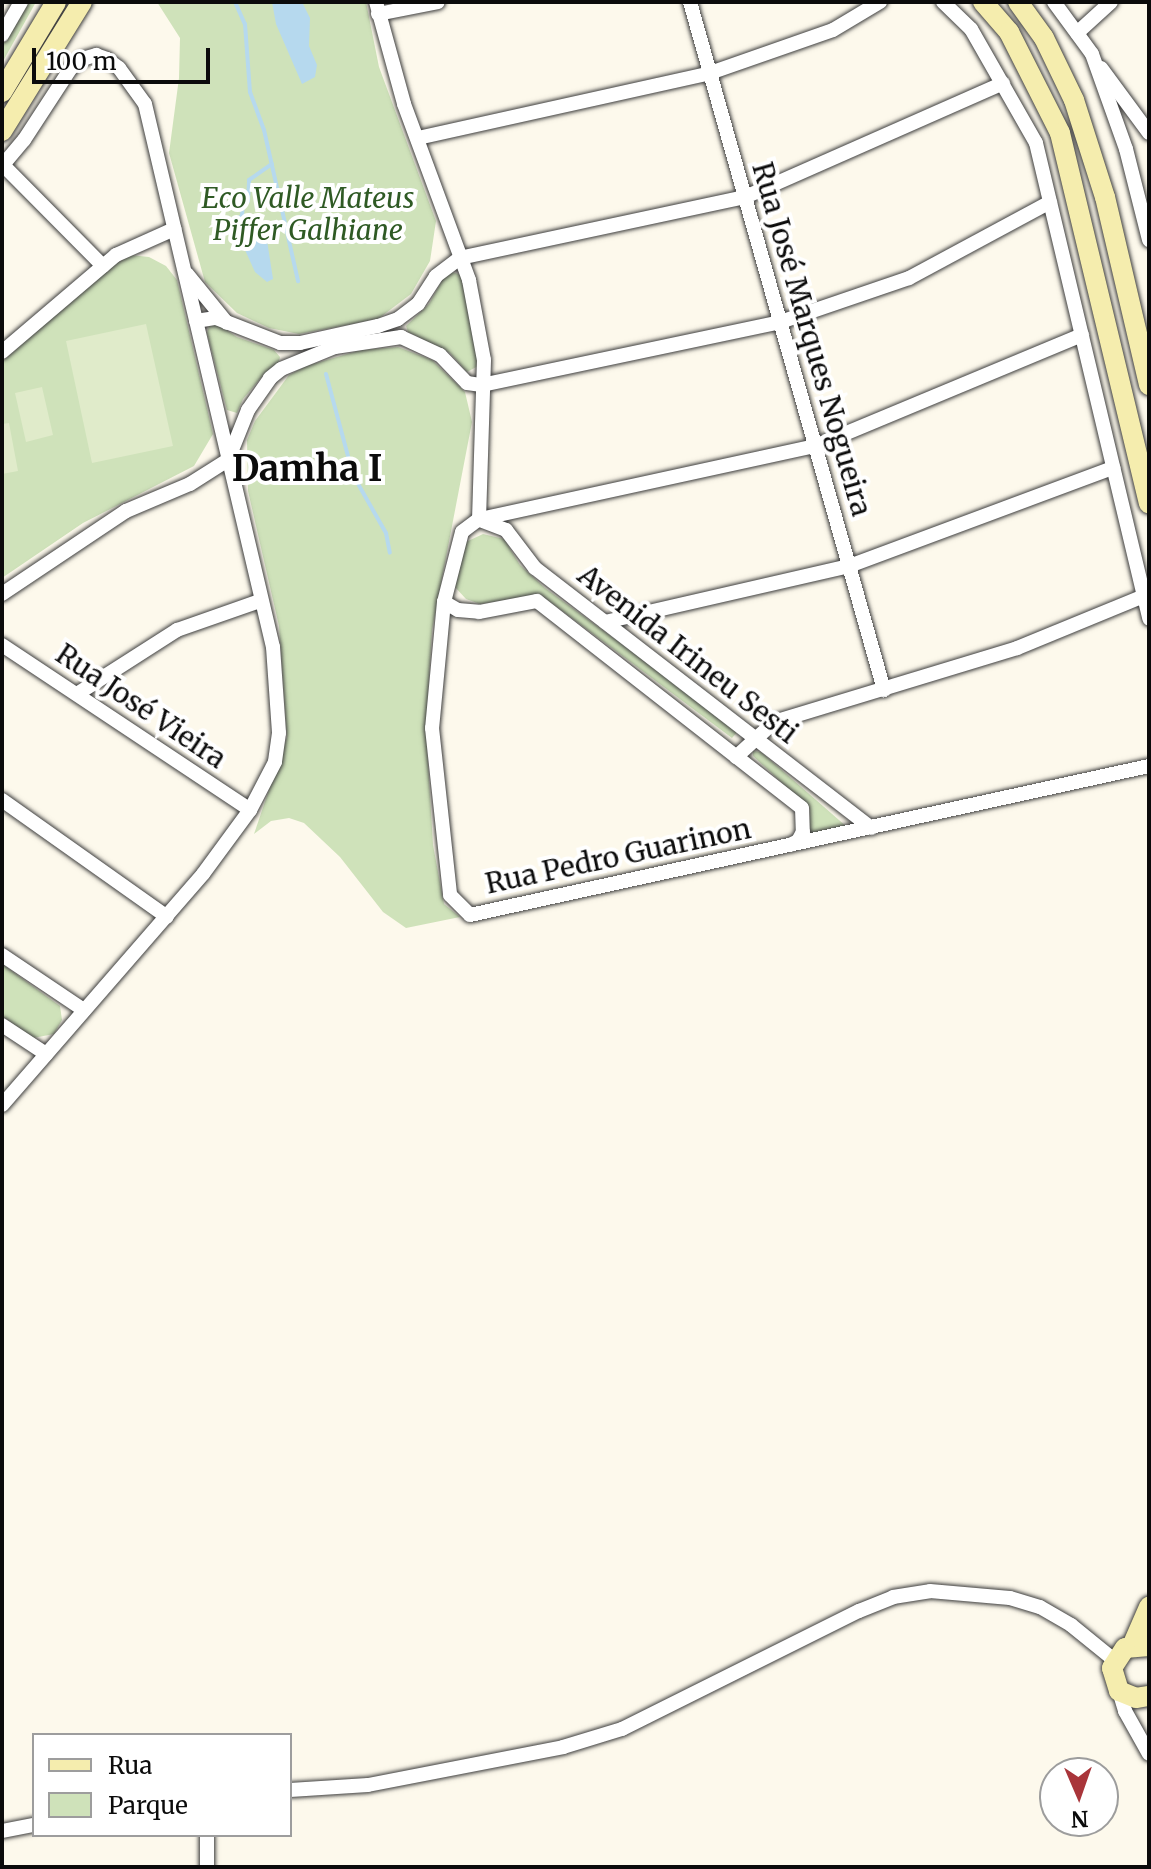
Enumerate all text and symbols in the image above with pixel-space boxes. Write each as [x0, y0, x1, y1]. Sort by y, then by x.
scale bar [36, 32, 214, 82]
text: 100 m [46, 46, 116, 77]
street label: Rua José Marques Nogueira [745, 158, 879, 520]
park label: Eco Valle Mateus Piffer Galhiane [201, 181, 415, 247]
district label: Damha I [232, 447, 382, 491]
street label: Avenida Irineu Sesti [571, 558, 805, 750]
street label: Rua José Vieira [50, 637, 232, 775]
street label: Rua Pedro Guarinon [482, 811, 754, 901]
legend [32, 1733, 292, 1837]
text: Rua [108, 1750, 152, 1781]
north arrow [1039, 1757, 1119, 1837]
text: Parque [108, 1790, 188, 1821]
text: N [1071, 1805, 1089, 1833]

